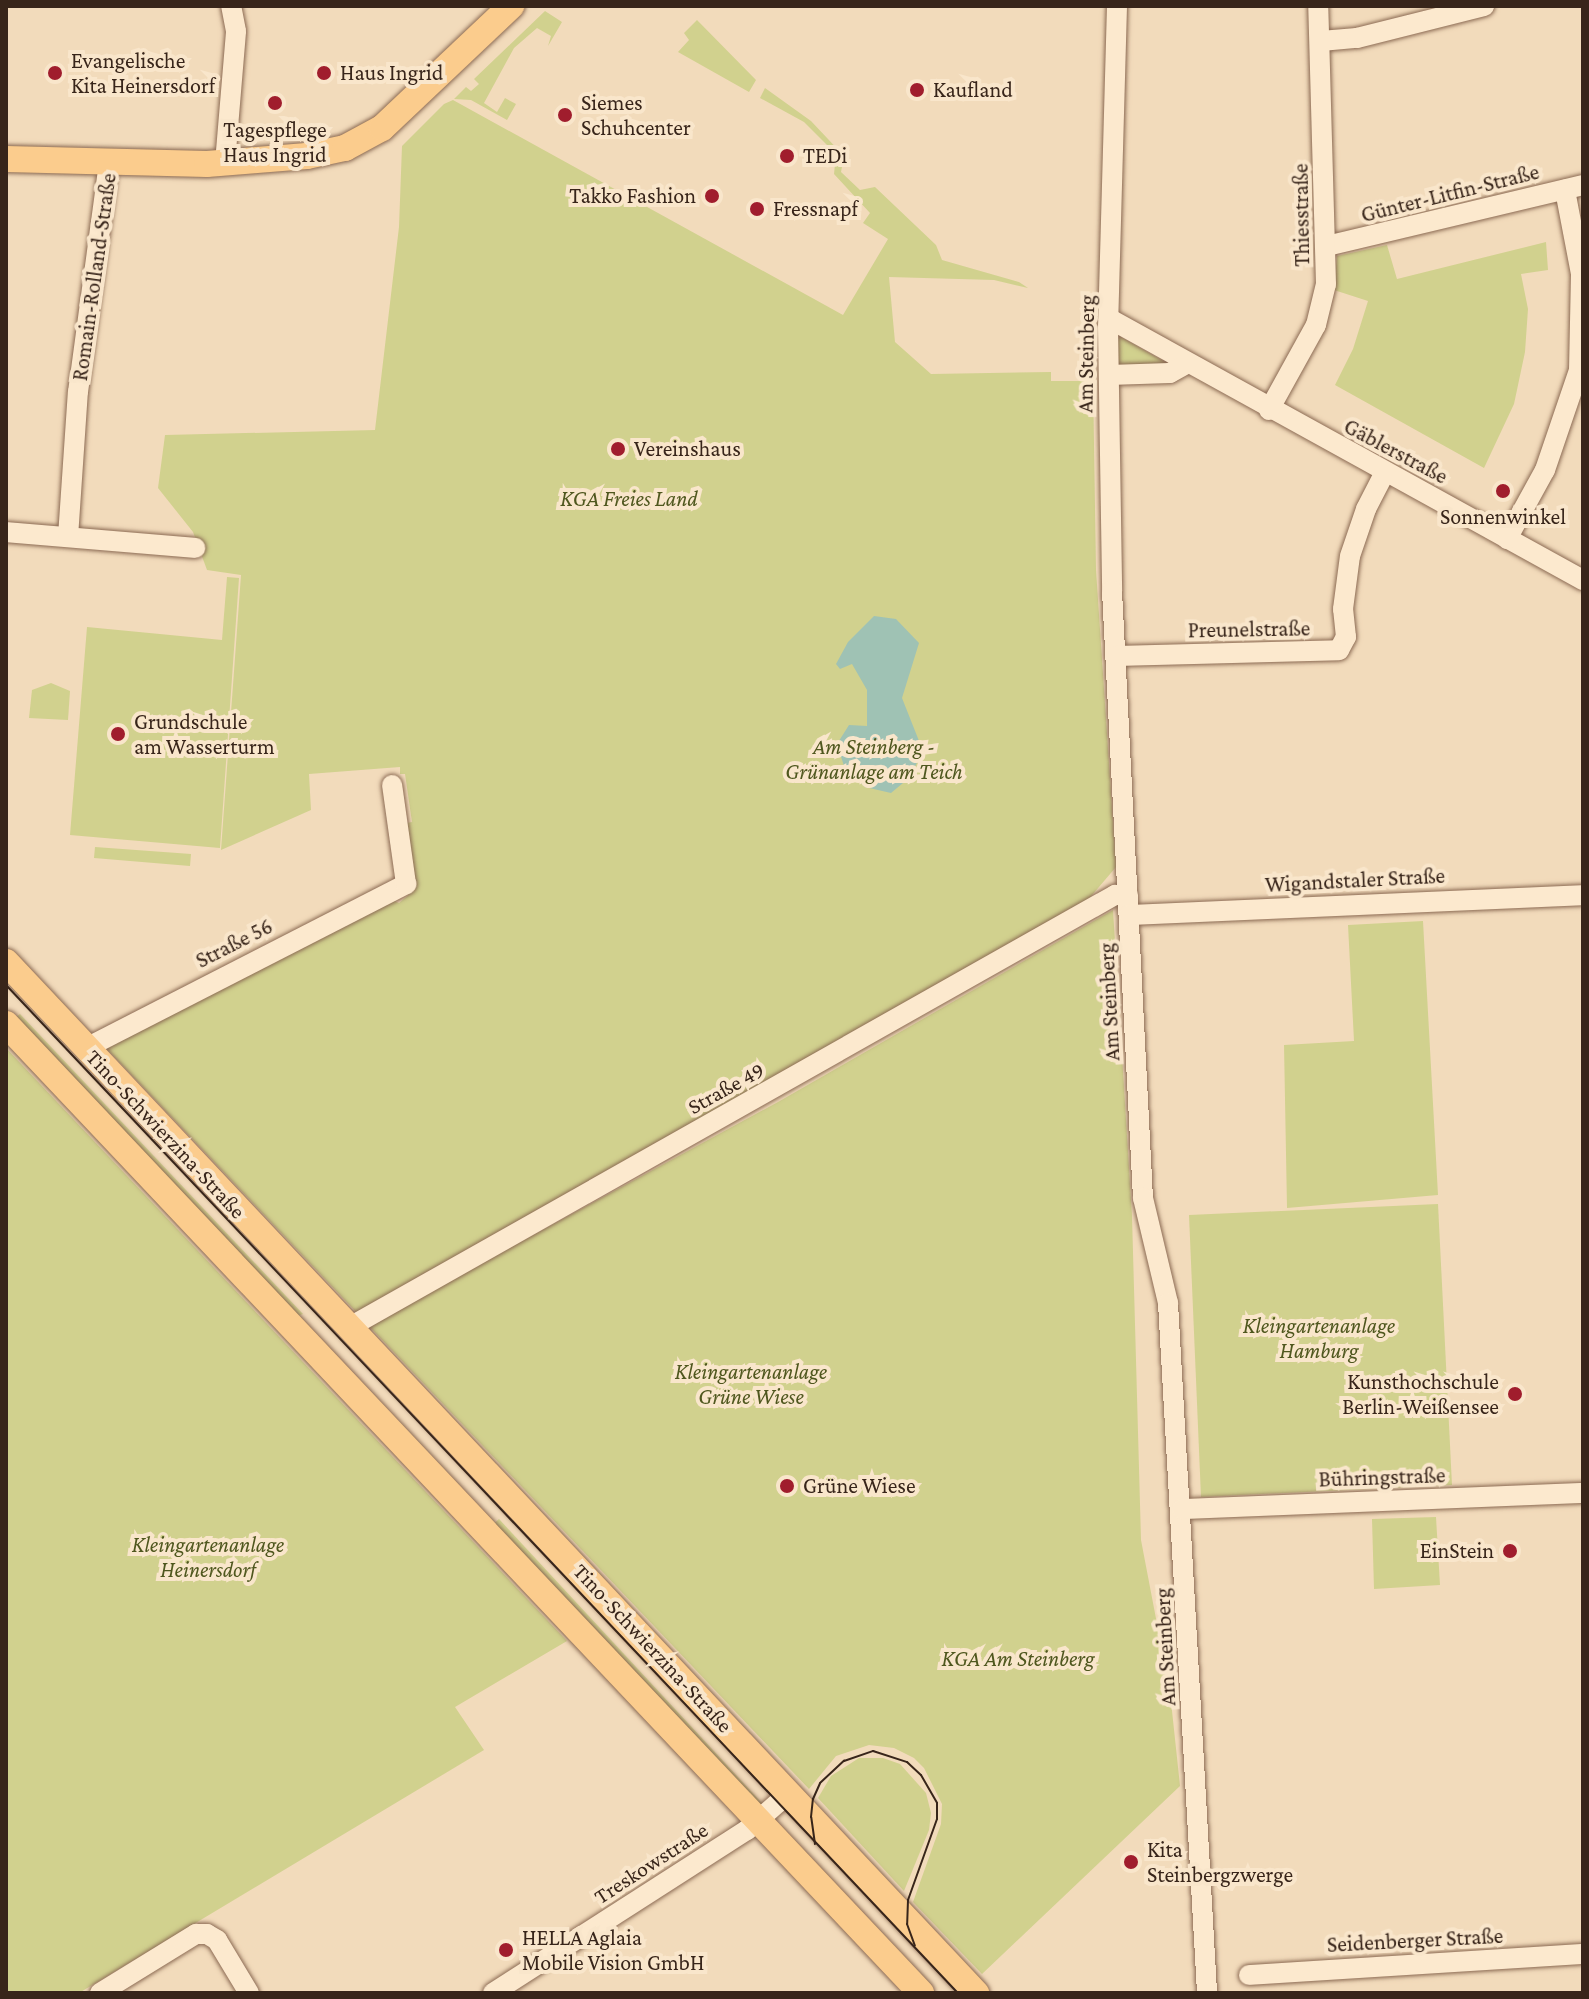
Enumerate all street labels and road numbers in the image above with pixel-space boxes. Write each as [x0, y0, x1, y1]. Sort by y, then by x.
street label: Günter-Litfin-Straße [1358, 158, 1542, 228]
street label: Thiesstraße [1287, 163, 1315, 267]
street label: Romain-Rolland-Straße [66, 172, 122, 382]
street label: Am Steinberg [1072, 295, 1100, 413]
street label: Gäblerstraße [1340, 413, 1452, 489]
street label: Preunelstraße [1188, 615, 1310, 643]
street label: Wigandstaler Straße [1264, 862, 1446, 898]
street label: Straße 56 [191, 912, 277, 974]
street label: Am Steinberg [1093, 942, 1125, 1062]
street label: Tino-Schwierzina-Straße [81, 1044, 251, 1224]
street label: Straße 49 [683, 1056, 769, 1120]
street label: Bühringstraße [1318, 1462, 1446, 1492]
street label: Tino-Schwierzina-Straße [568, 1558, 738, 1738]
street label: Am Steinberg [1149, 1587, 1181, 1707]
street label: Treskowstraße [589, 1816, 713, 1910]
street label: Seidenberger Straße [1326, 1922, 1504, 1958]

